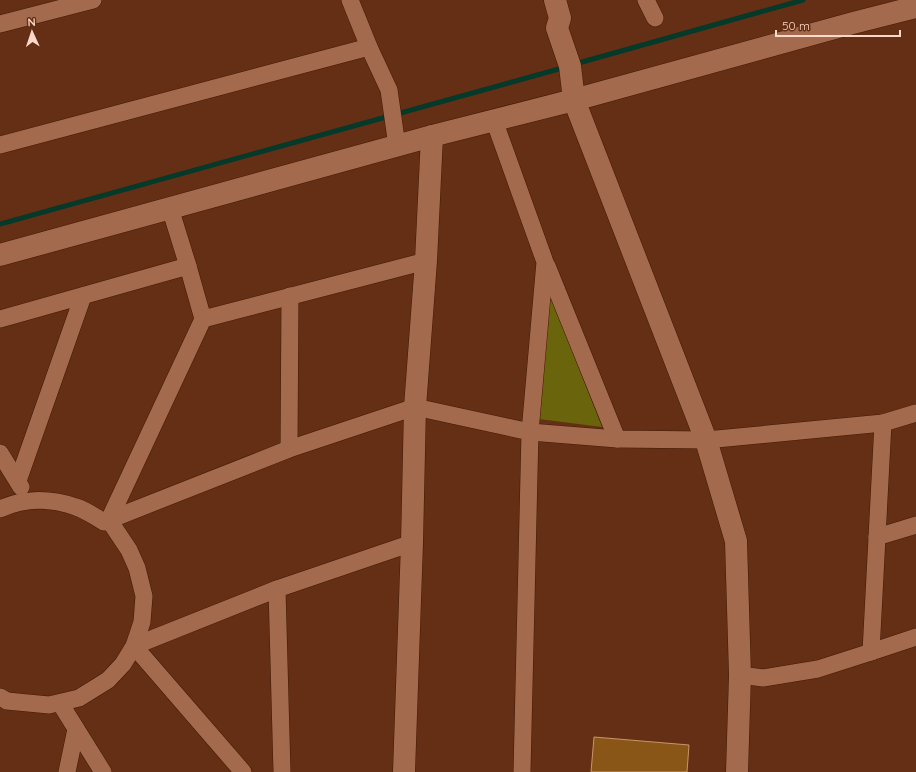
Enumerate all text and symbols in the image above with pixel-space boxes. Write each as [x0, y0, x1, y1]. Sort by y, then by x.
north arrow [12, 12, 52, 52]
scale bar [776, 12, 900, 38]
text: N [27, 15, 36, 29]
text: 50 m [782, 18, 810, 33]

